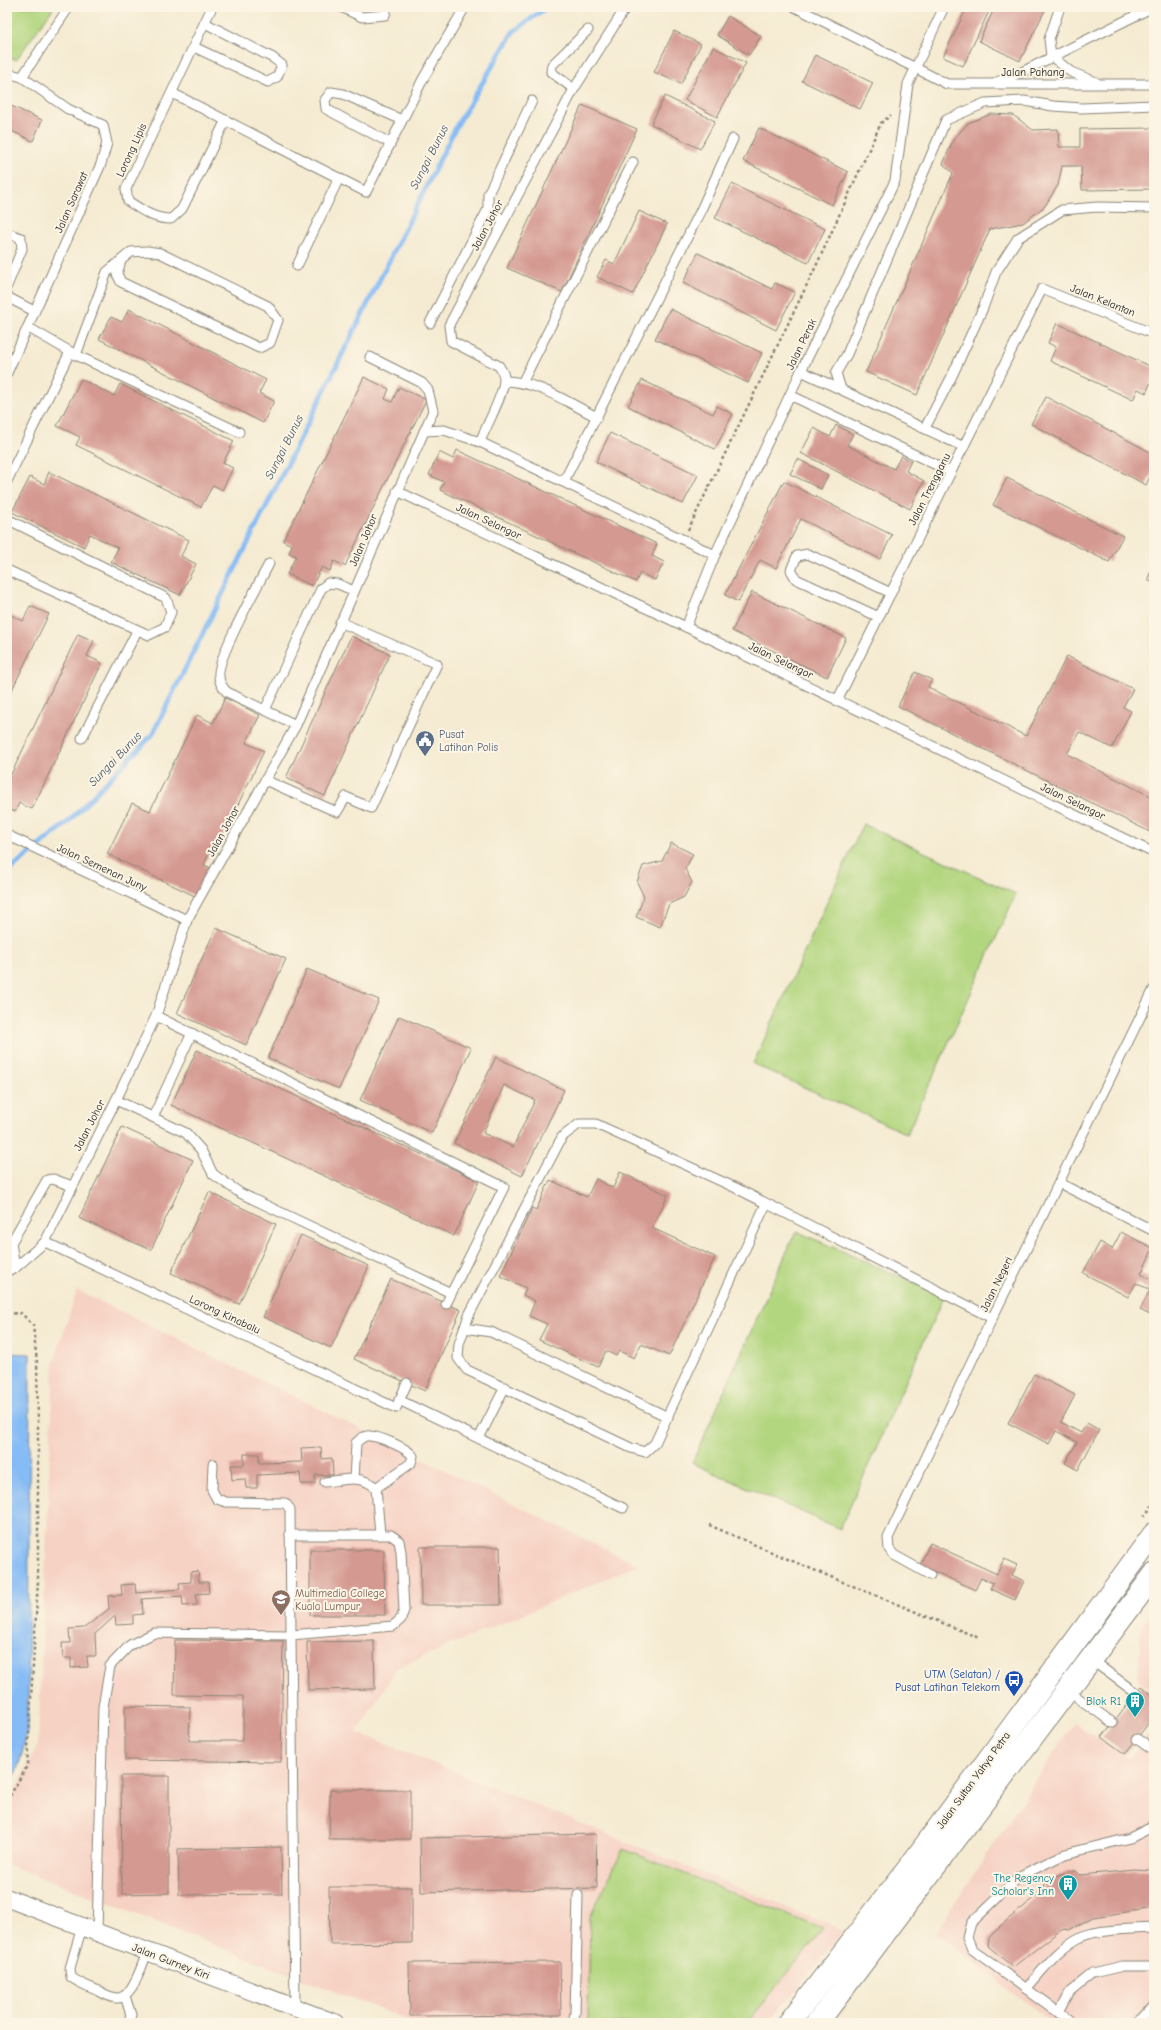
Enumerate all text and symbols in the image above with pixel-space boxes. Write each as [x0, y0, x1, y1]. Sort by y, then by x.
street label: Jalan Pahang [1001, 66, 1065, 79]
street label: Lorong Lipis [113, 121, 150, 179]
water label: Sungai Bunus [407, 122, 451, 192]
street label: Jalan Sarawat [52, 169, 91, 235]
street label: Jalan Johor [469, 197, 506, 253]
street label: Jalan Kelantan [1068, 282, 1137, 319]
street label: Jalan Perak [784, 316, 820, 372]
water label: Sungai Bunus [262, 412, 306, 482]
street label: Jalan Trengganu [906, 451, 953, 527]
street label: Jalan Selangor [454, 501, 524, 542]
street label: Jalan Johor [347, 512, 381, 568]
street label: Jalan Selangor [746, 639, 816, 682]
place label: Pusat Latihan Polis [439, 728, 498, 754]
water label: Sungai Bunus [86, 729, 144, 789]
public building icon: Pusat Latihan Polis [414, 729, 436, 757]
street label: Jalan Selangor [1038, 780, 1108, 823]
street label: Jalan Johor [204, 803, 243, 859]
street label: Jalan Semenan Juny [55, 841, 149, 894]
street label: Jalan Johor [71, 1097, 108, 1153]
street label: Jalan Negeri [978, 1255, 1015, 1314]
street label: Lorong Kinabalu [187, 1292, 262, 1337]
place label: Multimedia College Kuala Lumpur [295, 1587, 385, 1613]
school or university icon: Multimedia College Kuala Lumpur [270, 1588, 292, 1616]
place label: UTM (Selatan) / Pusat Latihan Telekom [895, 1668, 1000, 1694]
bus stop icon: UTM (Selatan) / Pusat Latihan Telekom [1003, 1669, 1025, 1697]
building icon: Blok R1 [1124, 1690, 1146, 1718]
place label: Blok R1 [1086, 1695, 1121, 1708]
street label: Jalan Sultan Yahya Petra [934, 1729, 1013, 1831]
place label: The Regency Scholar's Inn [992, 1872, 1054, 1898]
building icon: The Regency Scholar's Inn [1057, 1873, 1079, 1901]
street label: Jalan Gurney Kiri [130, 1941, 211, 1982]

